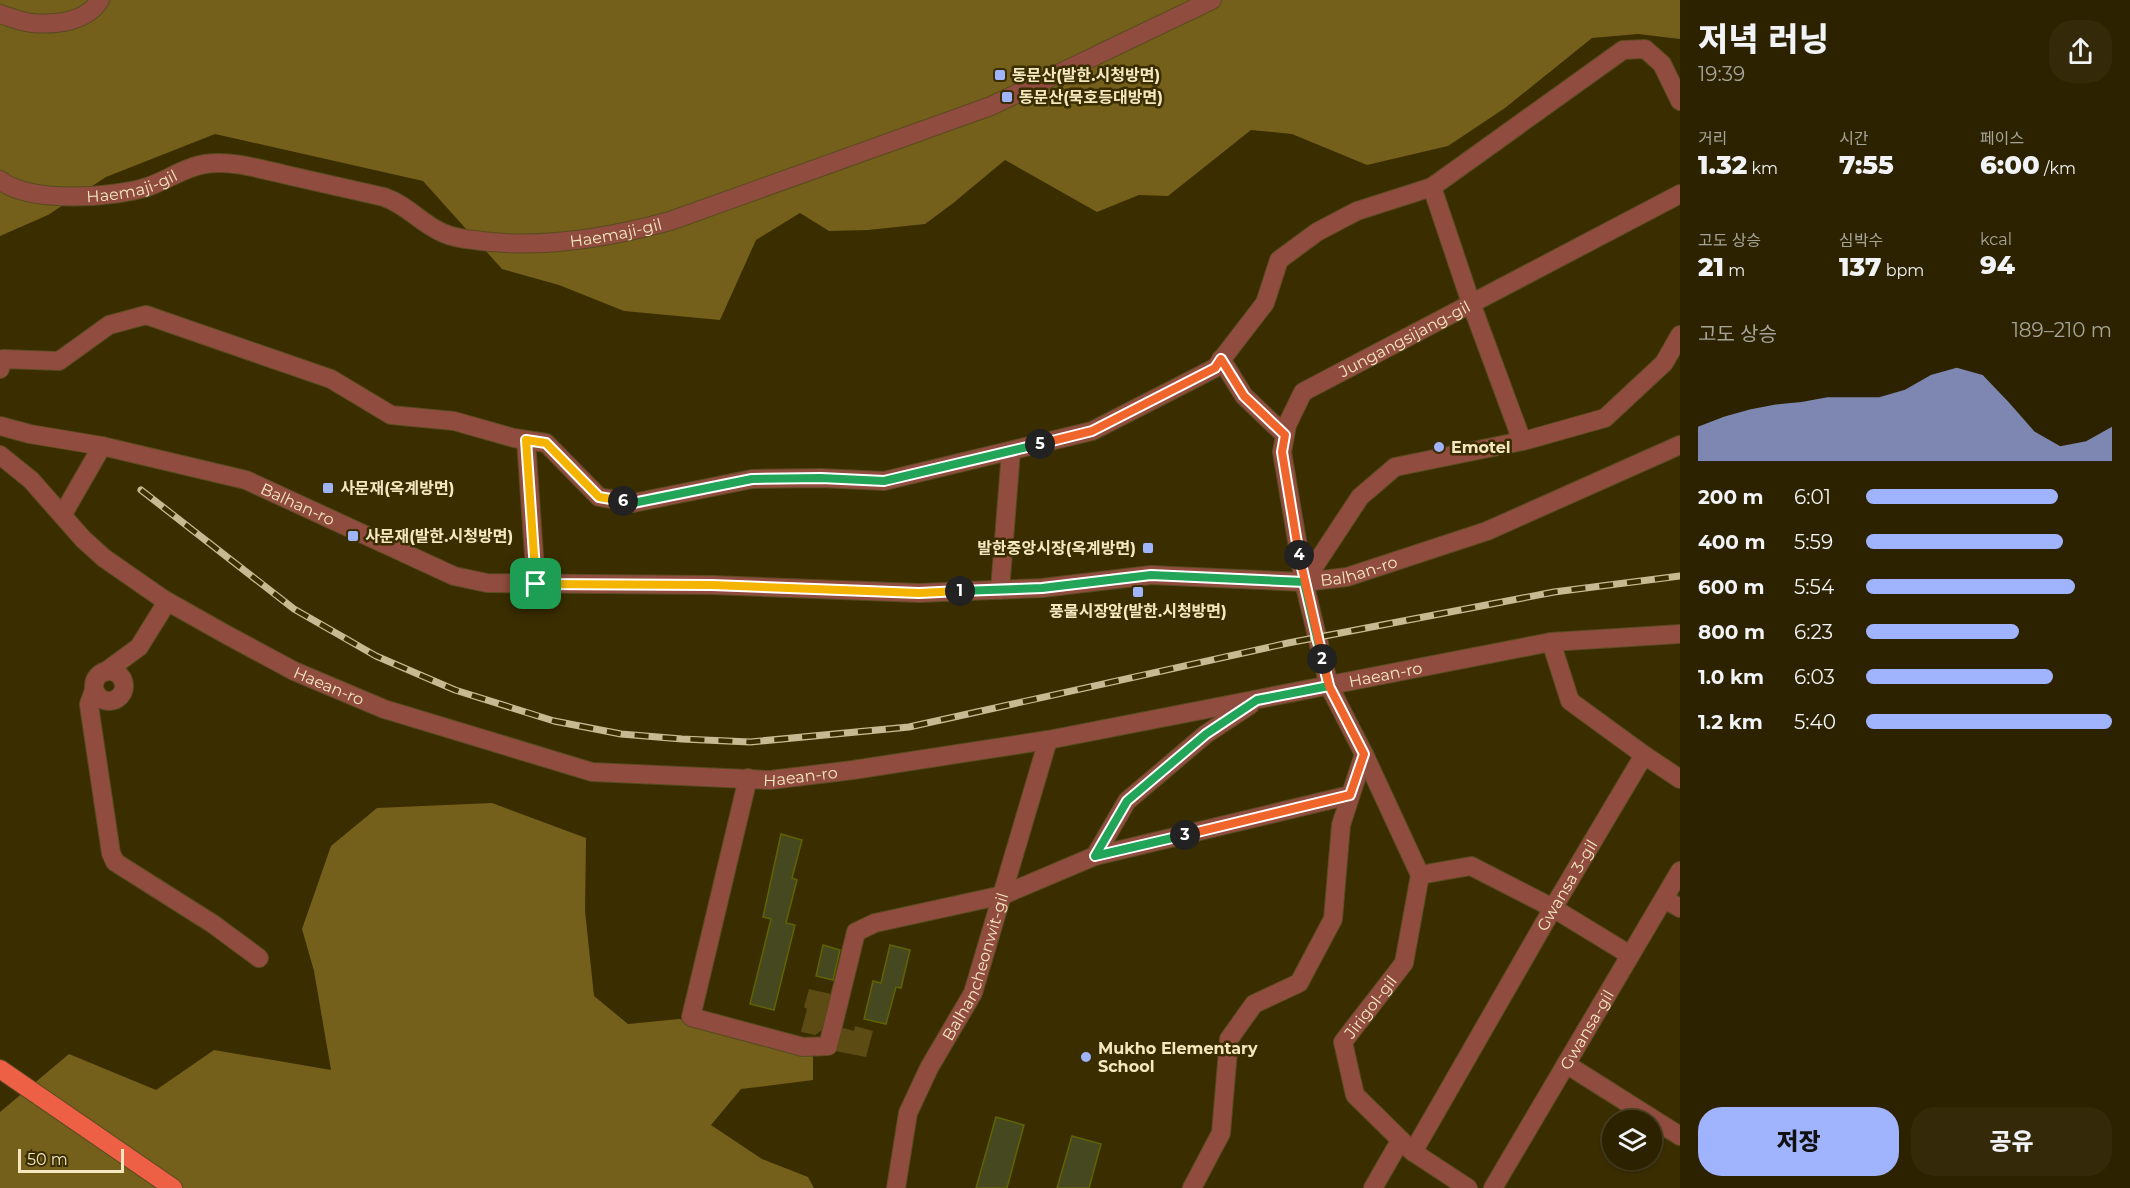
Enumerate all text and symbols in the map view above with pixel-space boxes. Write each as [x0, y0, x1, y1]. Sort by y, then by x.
text: 저녁 러닝 [1698, 19, 1829, 59]
button: share [2049, 20, 2112, 83]
text: 19:39 [1698, 62, 1745, 86]
place label: 동문산(발한.시청방면) [1012, 66, 1160, 85]
marker: 동문산(발한.시청방면) [993, 68, 1007, 82]
place label: 동문산(묵호등대방면) [1019, 88, 1163, 107]
marker: 동문산(묵호등대방면) [1000, 90, 1014, 104]
text: 거리 [1698, 129, 1727, 148]
text: 시간 [1839, 129, 1868, 148]
text: 페이스 [1980, 129, 2024, 148]
text: 1.32 [1698, 149, 1747, 181]
text: 7:55 [1839, 149, 1894, 181]
text: 6:00 [1980, 149, 2040, 181]
text: km [1747, 159, 1778, 178]
text: /km [2040, 159, 2076, 178]
street label: Haemaji-gil [86, 166, 180, 206]
street label: Haemaji-gil [569, 214, 664, 250]
text: kcal [1980, 230, 2012, 249]
text: 고도 상승 [1698, 231, 1761, 250]
text: 심박수 [1839, 231, 1883, 250]
text: 94 [1980, 249, 2015, 281]
text: 21 [1698, 251, 1724, 283]
text: 137 [1839, 251, 1881, 283]
text: m [1724, 261, 1745, 280]
text: bpm [1881, 261, 1924, 280]
street label: Jungangsijang-gil [1335, 296, 1473, 381]
text: 189–210 m [2012, 318, 2112, 342]
text: 고도 상승 [1698, 322, 1777, 346]
pin: 5 [1025, 429, 1055, 459]
text: 5 [1035, 434, 1045, 453]
place label: Emotel [1451, 438, 1511, 457]
marker: Emotel [1432, 440, 1446, 454]
street label: Balhan-ro [258, 479, 338, 529]
place label: 사문재(옥계방면) [340, 479, 454, 498]
marker: 사문재(옥계방면) [321, 481, 335, 495]
text: 200 m [1698, 485, 1764, 509]
text: 6:01 [1794, 485, 1831, 509]
pin: 6 [608, 486, 638, 516]
text: 6 [618, 491, 628, 510]
place label: 사문재(발한.시청방면) [365, 527, 513, 546]
marker: 사문재(발한.시청방면) [346, 529, 360, 543]
text: 400 m [1698, 530, 1766, 554]
text: 5:59 [1794, 530, 1833, 554]
place label: 발한중앙시장(옥계방면) [977, 539, 1136, 558]
pin: 4 [1284, 540, 1314, 570]
marker: 발한중앙시장(옥계방면) [1141, 541, 1155, 555]
text: 4 [1293, 545, 1305, 564]
street label: Balhan-ro [1319, 552, 1400, 590]
pin [510, 558, 561, 609]
icon: arrive [519, 567, 552, 600]
text: 600 m [1698, 575, 1765, 599]
text: 5:54 [1794, 575, 1834, 599]
pin: 1 [945, 576, 975, 606]
text: 1 [957, 581, 963, 600]
marker: 풍물시장앞(발한.시청방면) [1131, 585, 1145, 599]
place label: 풍물시장앞(발한.시청방면) [1049, 602, 1227, 621]
text: 800 m [1698, 620, 1765, 644]
text: 6:23 [1794, 620, 1833, 644]
pin: 2 [1307, 644, 1337, 674]
text: 2 [1317, 649, 1327, 668]
street label: Haean-ro [1347, 658, 1424, 691]
street label: Haean-ro [291, 662, 367, 709]
text: 1.0 km [1698, 665, 1764, 689]
text: 6:03 [1794, 665, 1835, 689]
text: 1.2 km [1698, 710, 1763, 734]
text: 5:40 [1794, 710, 1836, 734]
street label: Haean-ro [763, 762, 839, 790]
pin: 3 [1170, 820, 1200, 850]
text: 3 [1180, 825, 1190, 844]
street label: Gwansa 3-gil [1532, 836, 1601, 934]
street label: Balhancheonwit-gil [938, 890, 1012, 1044]
street label: Jirigol-gil [1339, 972, 1400, 1043]
street label: Gwansa-gil [1556, 986, 1617, 1073]
place label: Mukho Elementary School [1098, 1039, 1258, 1076]
marker: Mukho Elementary School [1079, 1050, 1093, 1064]
button: 저장 [1698, 1107, 1899, 1176]
button: 공유 [1911, 1107, 2112, 1176]
map controls [1602, 1110, 1662, 1170]
button: layers [1602, 1110, 1662, 1170]
scale bar [18, 1146, 124, 1174]
text: 50 m [27, 1150, 68, 1169]

